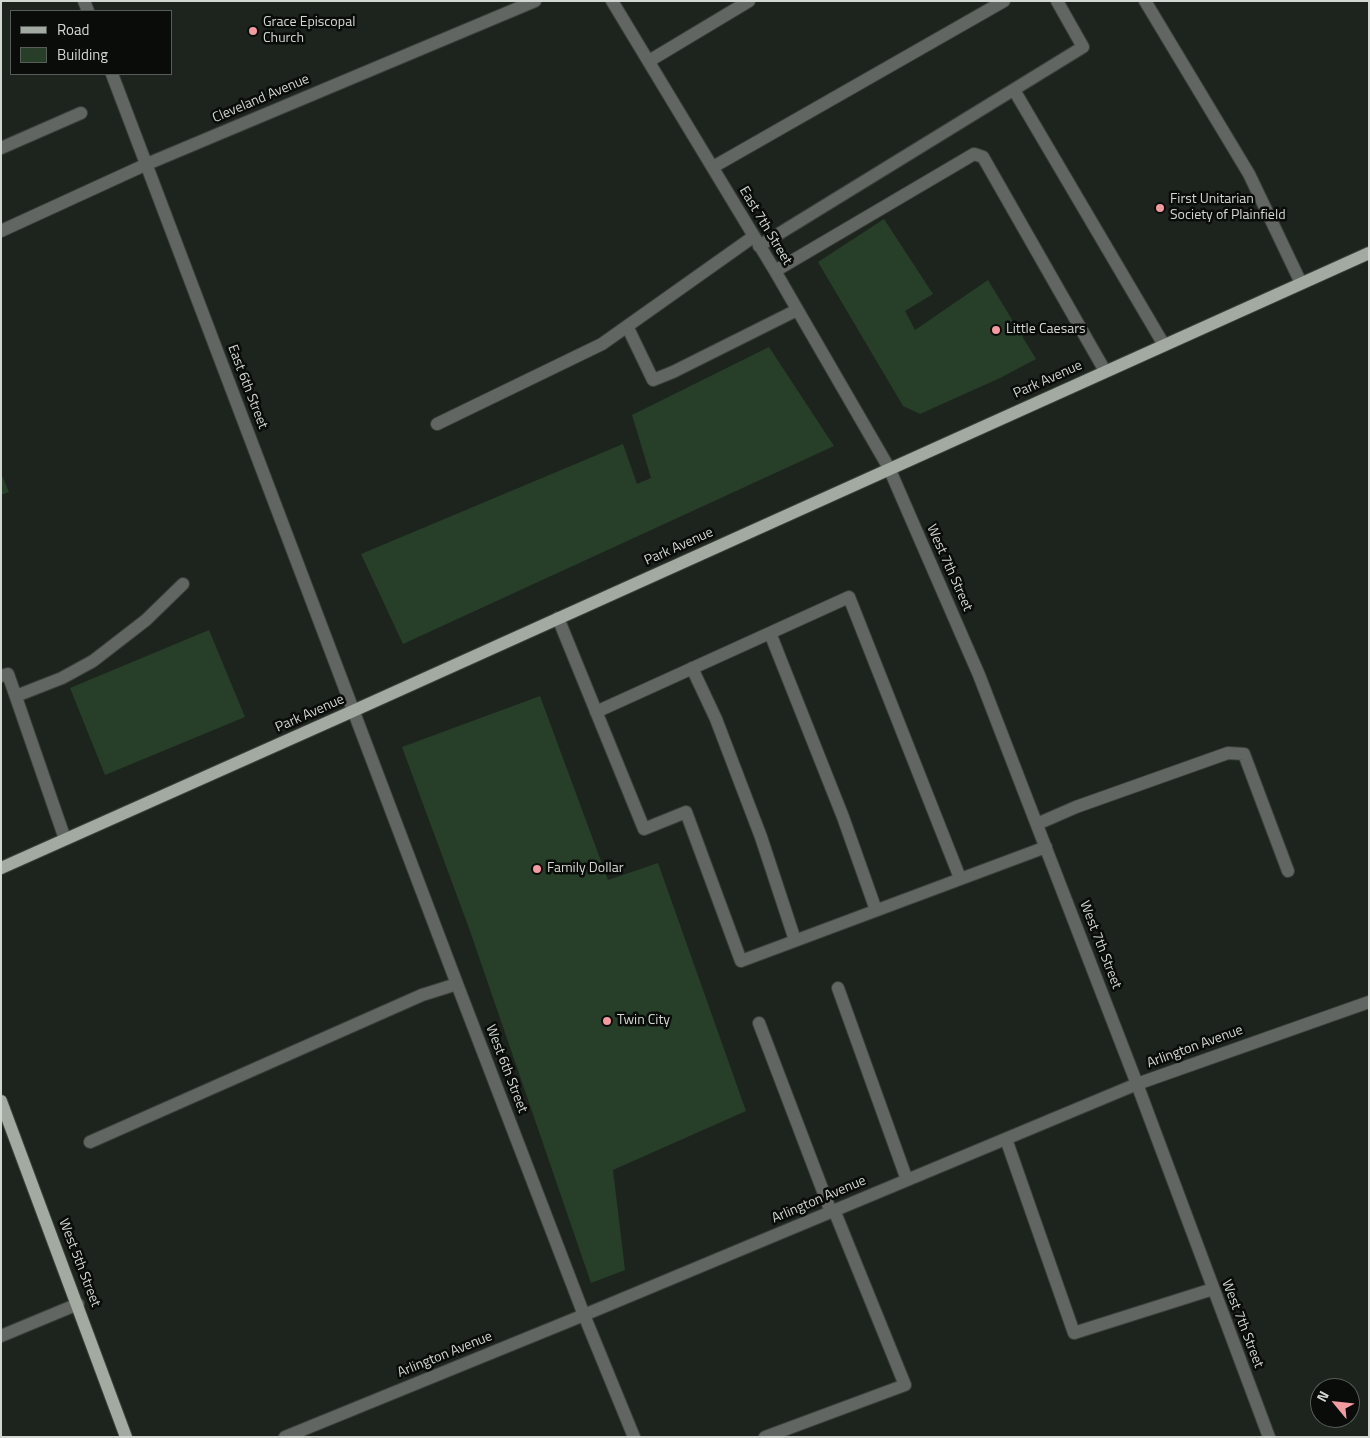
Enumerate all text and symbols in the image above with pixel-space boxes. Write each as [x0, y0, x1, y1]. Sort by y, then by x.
legend [10, 10, 172, 75]
place label: Grace Episcopal Church [263, 15, 355, 48]
text: Road [57, 18, 89, 41]
marker: Grace Episcopal Church [247, 25, 259, 37]
text: Building [57, 43, 108, 66]
street label: Cleveland Avenue [210, 71, 312, 127]
street label: East 7th Street [735, 184, 795, 268]
place label: First Unitarian Society of Plainfield [1170, 192, 1286, 224]
marker: First Unitarian Society of Plainfield [1154, 202, 1166, 214]
place label: Little Caesars [1006, 322, 1086, 338]
marker: Little Caesars [990, 324, 1002, 336]
street label: East 6th Street [223, 343, 271, 431]
street label: Park Avenue [1011, 357, 1085, 403]
street label: West 7th Street [922, 522, 976, 614]
street label: Park Avenue [642, 524, 716, 570]
street label: Park Avenue [273, 691, 347, 737]
place label: Family Dollar [547, 861, 624, 877]
marker: Family Dollar [531, 863, 543, 875]
street label: West 7th Street [1075, 899, 1125, 991]
place label: Twin City [617, 1013, 670, 1029]
marker: Twin City [601, 1015, 613, 1027]
street label: Arlington Avenue [1145, 1022, 1245, 1072]
street label: West 6th Street [481, 1023, 531, 1115]
street label: Arlington Avenue [769, 1173, 869, 1227]
street label: West 5th Street [54, 1217, 104, 1309]
street label: West 7th Street [1217, 1278, 1267, 1370]
street label: Arlington Avenue [395, 1328, 495, 1382]
north arrow [1310, 1378, 1360, 1428]
text: N [1311, 1387, 1334, 1405]

